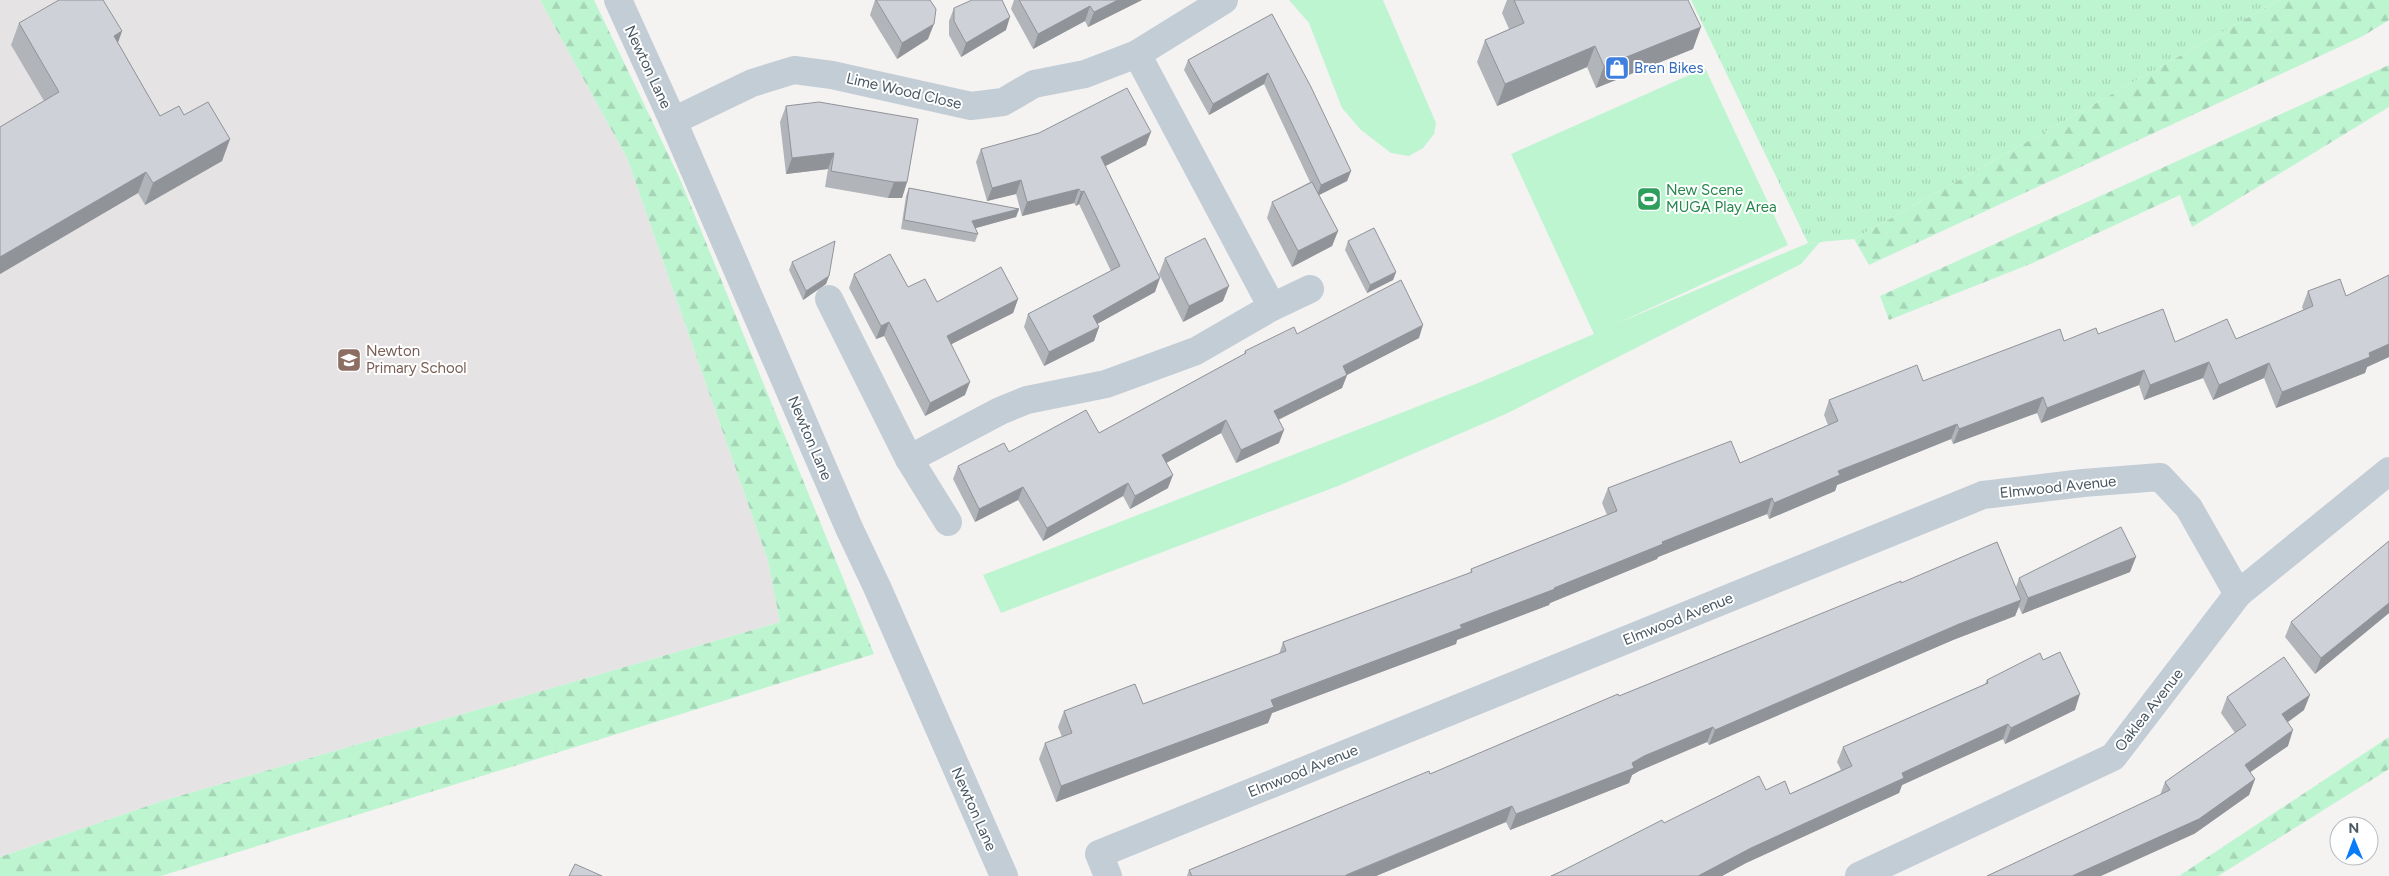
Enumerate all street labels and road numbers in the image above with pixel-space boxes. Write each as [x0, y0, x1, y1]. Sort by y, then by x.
street label: Newton Lane [621, 23, 675, 111]
street label: Lime Wood Close [845, 69, 963, 113]
street label: Newton Lane [784, 393, 836, 483]
street label: Elmwood Avenue [1999, 472, 2117, 502]
street label: Elmwood Avenue [1620, 589, 1736, 649]
street label: Oaklea Avenue [2111, 665, 2187, 755]
street label: Elmwood Avenue [1245, 741, 1361, 801]
street label: Newton Lane [948, 764, 1000, 854]

